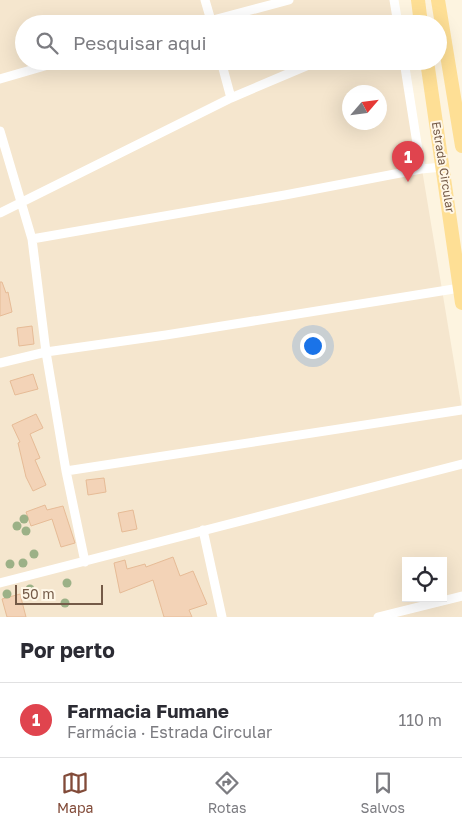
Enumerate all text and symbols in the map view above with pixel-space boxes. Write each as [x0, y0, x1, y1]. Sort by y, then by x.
search box [15, 15, 447, 70]
icon: search [33, 29, 61, 57]
text: Pesquisar aqui [73, 31, 207, 54]
north arrow [342, 85, 387, 130]
street label: Estrada Circular [429, 120, 458, 214]
pin: 1 [392, 141, 424, 182]
your location [300, 333, 326, 359]
map controls [402, 557, 447, 602]
button: locate [402, 557, 447, 602]
scale bar [15, 582, 102, 605]
text: 50 m [22, 585, 55, 602]
text: Por perto [20, 637, 115, 663]
text: Farmacia Fumane [67, 699, 229, 722]
text: 1 [32, 710, 40, 730]
text: 110 m [398, 710, 442, 730]
text: Farmácia · Estrada Circular [67, 722, 272, 742]
tab: Mapa [57, 769, 94, 816]
tab: Rotas [208, 769, 246, 816]
tab: Salvos [360, 769, 405, 816]

